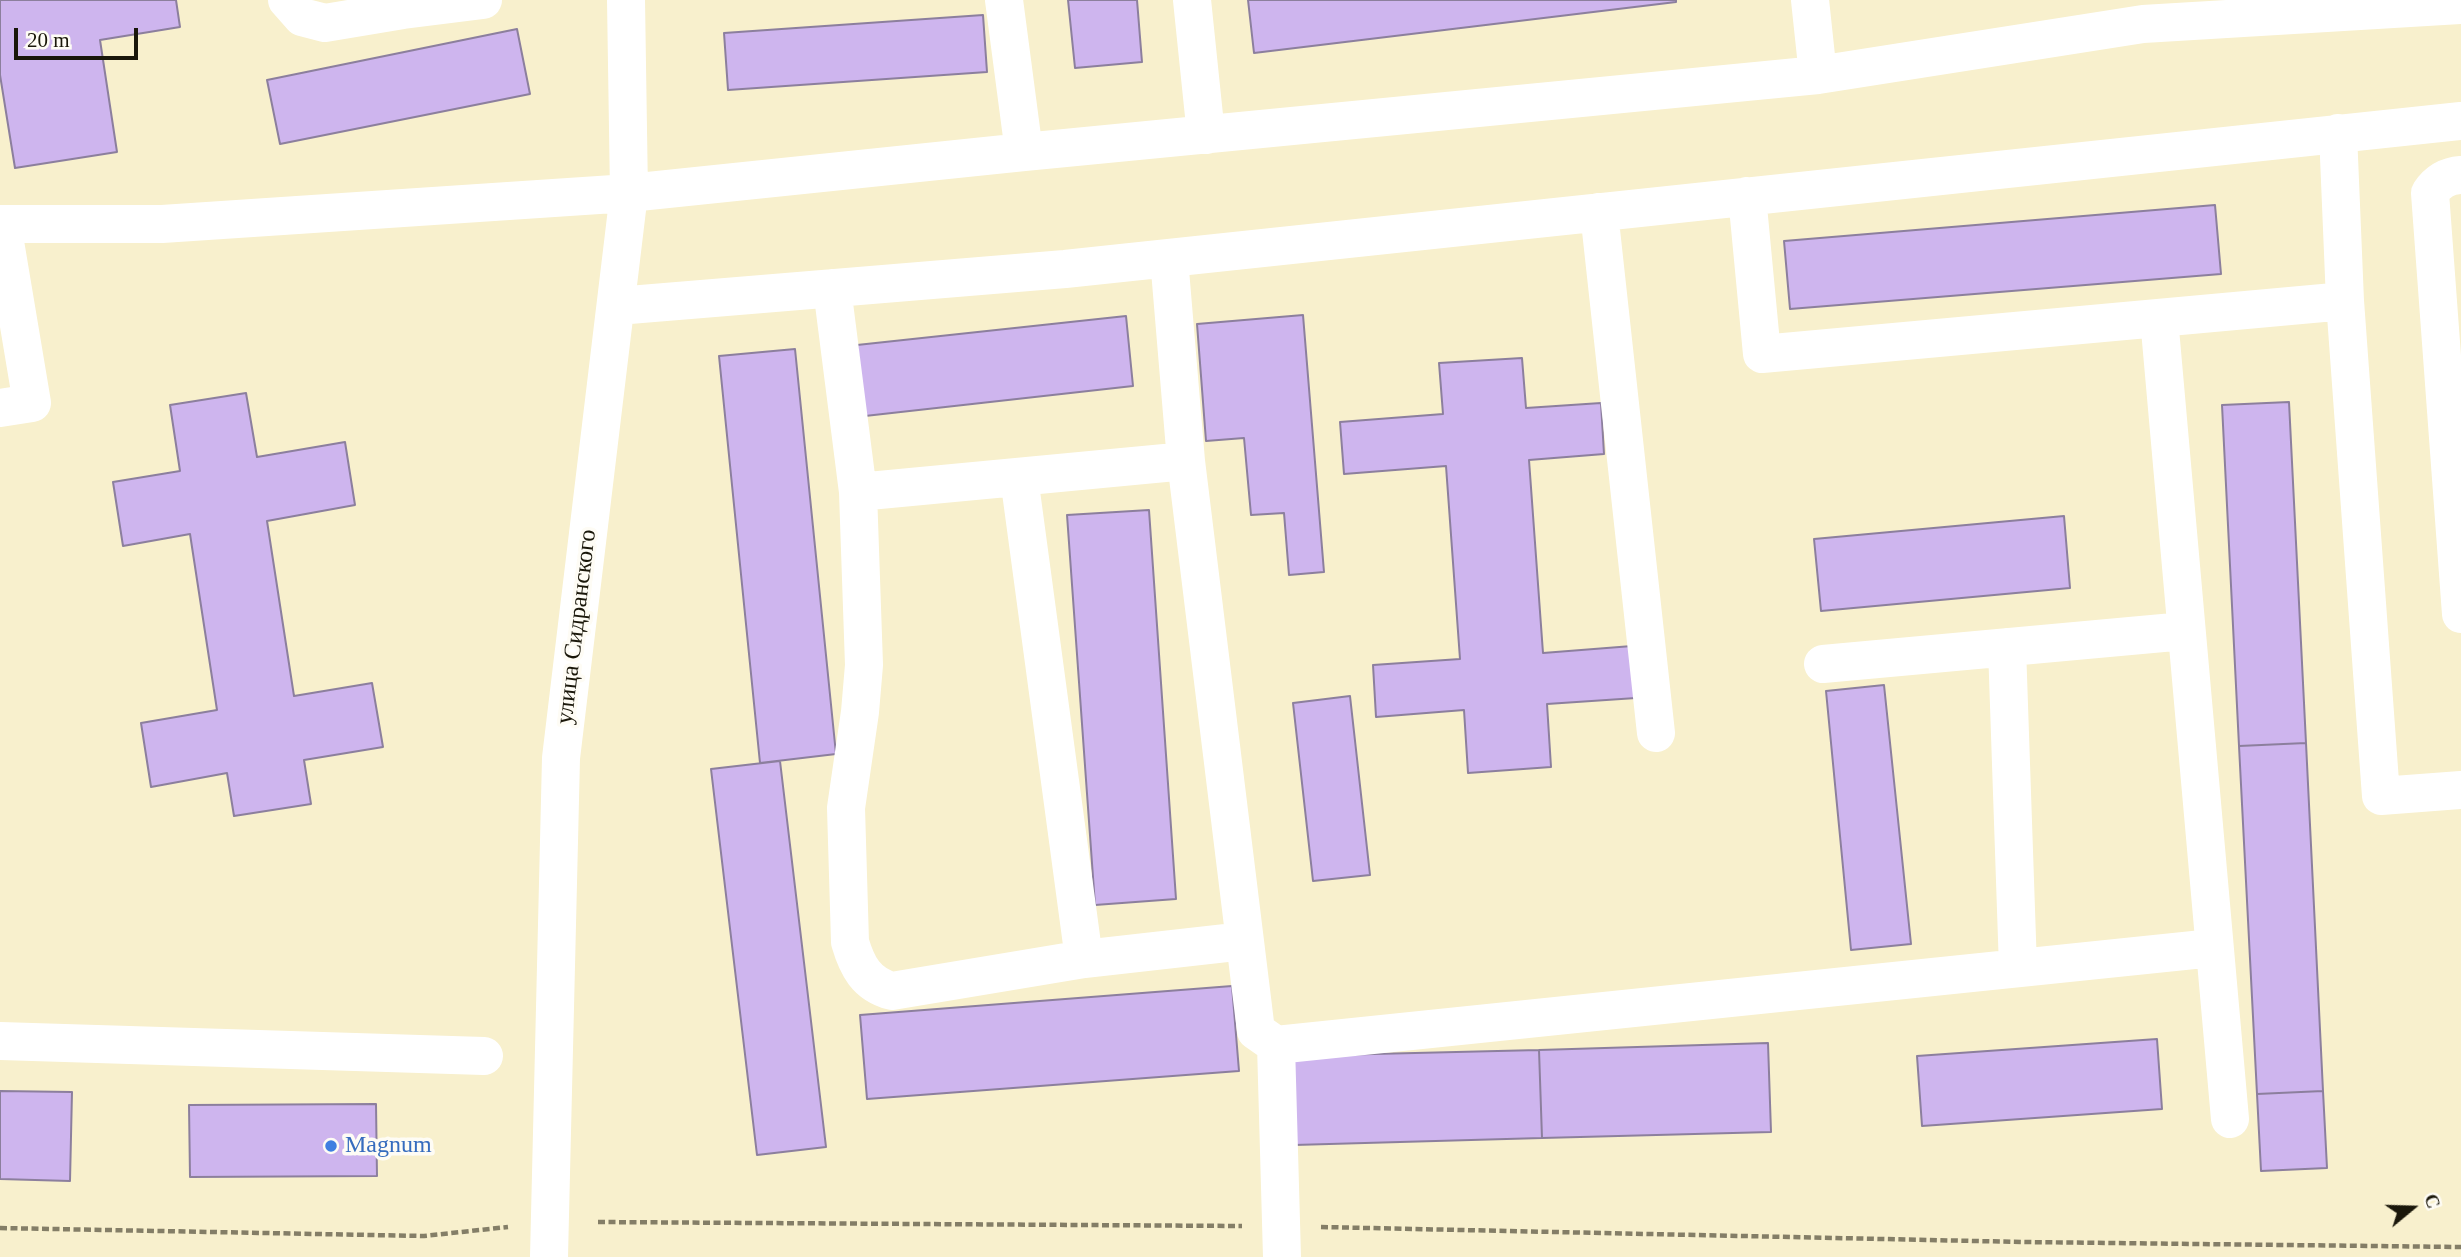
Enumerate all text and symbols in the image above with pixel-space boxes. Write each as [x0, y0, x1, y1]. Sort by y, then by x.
scale bar [18, 14, 142, 58]
text: 20 m [27, 28, 70, 52]
street label: улица Сидранского [551, 528, 603, 726]
place label: Magnum [345, 1132, 432, 1160]
marker: Magnum [323, 1138, 339, 1154]
north arrow [2377, 1173, 2447, 1243]
text: С [2420, 1191, 2444, 1211]

